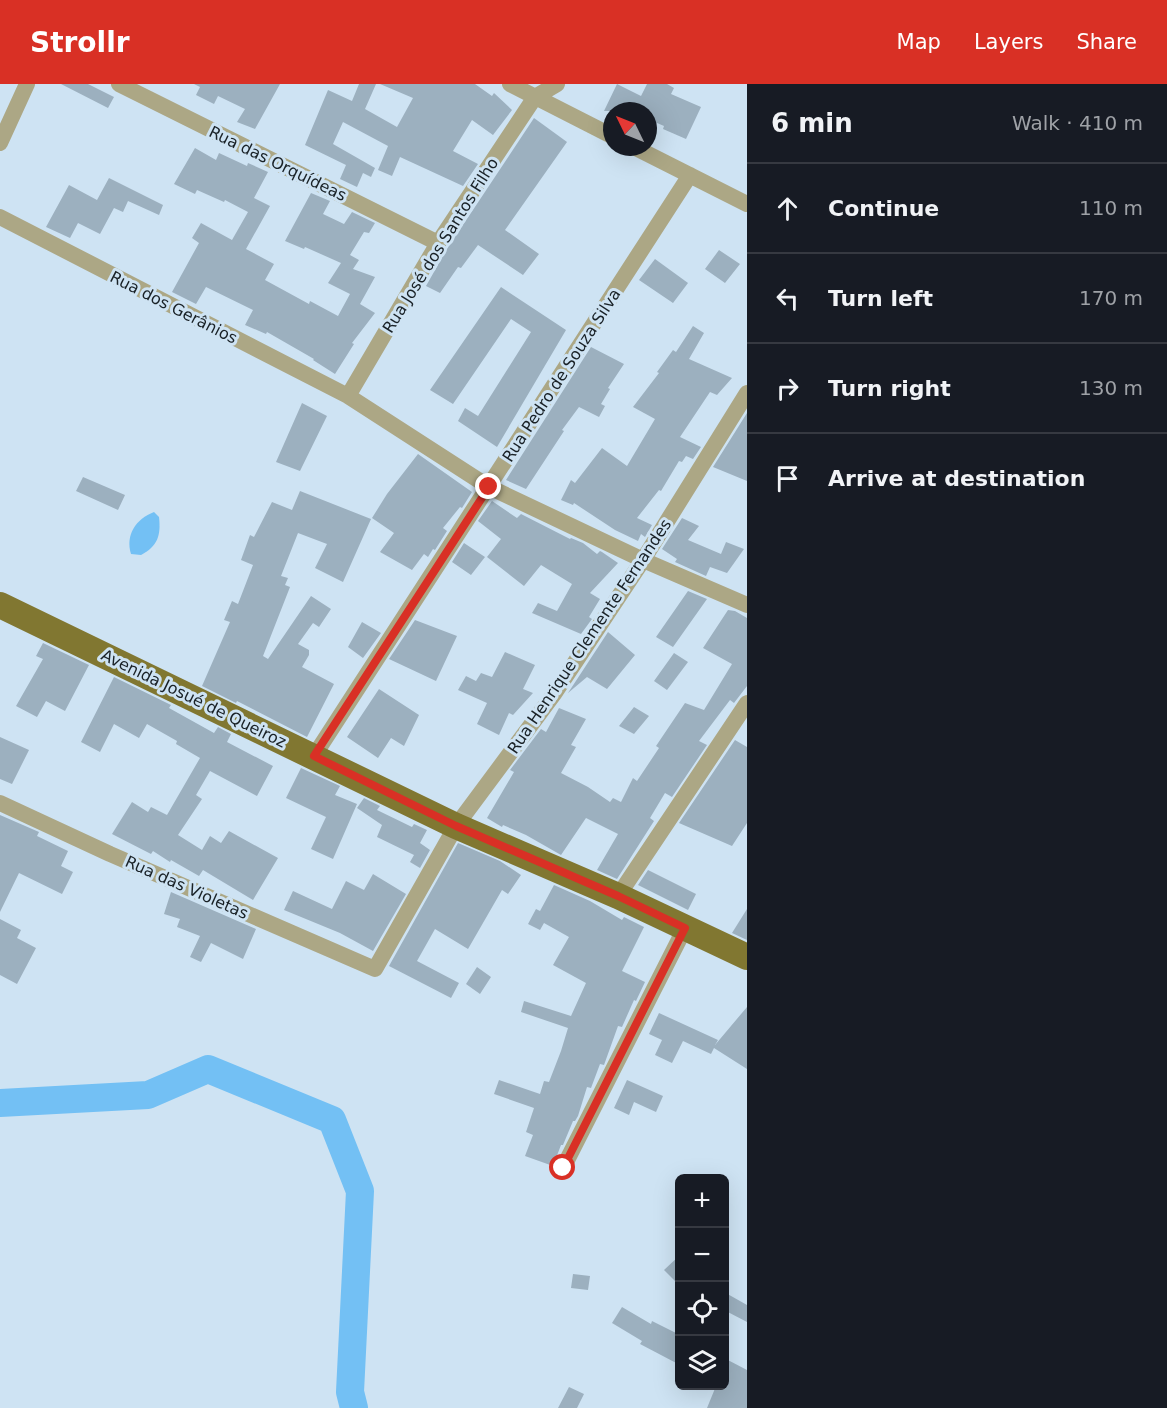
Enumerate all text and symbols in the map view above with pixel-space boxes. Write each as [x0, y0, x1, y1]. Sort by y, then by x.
text: Strollr [30, 26, 130, 59]
text: Map [897, 30, 941, 54]
text: Layers [974, 30, 1043, 54]
text: Share [1076, 30, 1137, 54]
north arrow [603, 102, 657, 156]
text: 6 min [771, 108, 853, 138]
text: Walk · 410 m [1012, 111, 1143, 135]
street label: Rua das Orquídeas [206, 122, 350, 205]
street label: Rua José dos Santos Filho [379, 154, 502, 336]
icon: ahead [771, 192, 804, 225]
text: Continue [828, 196, 939, 221]
text: 110 m [1079, 196, 1143, 220]
street label: Rua dos Gerânios [107, 267, 241, 348]
icon: left [771, 282, 804, 315]
street label: Rua Pedro de Souza Silva [498, 285, 625, 465]
text: Turn left [828, 286, 933, 311]
text: 170 m [1079, 286, 1143, 310]
icon: right [771, 372, 804, 405]
text: Turn right [828, 376, 951, 401]
text: 130 m [1079, 376, 1143, 400]
icon: arrive [771, 462, 804, 495]
text: Arrive at destination [828, 466, 1085, 491]
route end [475, 473, 501, 499]
street label: Rua Henrique Clemente Fernandes [504, 515, 675, 757]
street label: Avenida Josué de Queiroz [98, 645, 289, 752]
street label: Rua das Violetas [122, 852, 251, 923]
route start [549, 1154, 575, 1180]
map controls [675, 1174, 729, 1390]
button: + [675, 1174, 729, 1228]
button: − [675, 1228, 729, 1282]
button: locate [675, 1282, 729, 1336]
button: layers [675, 1336, 729, 1390]

